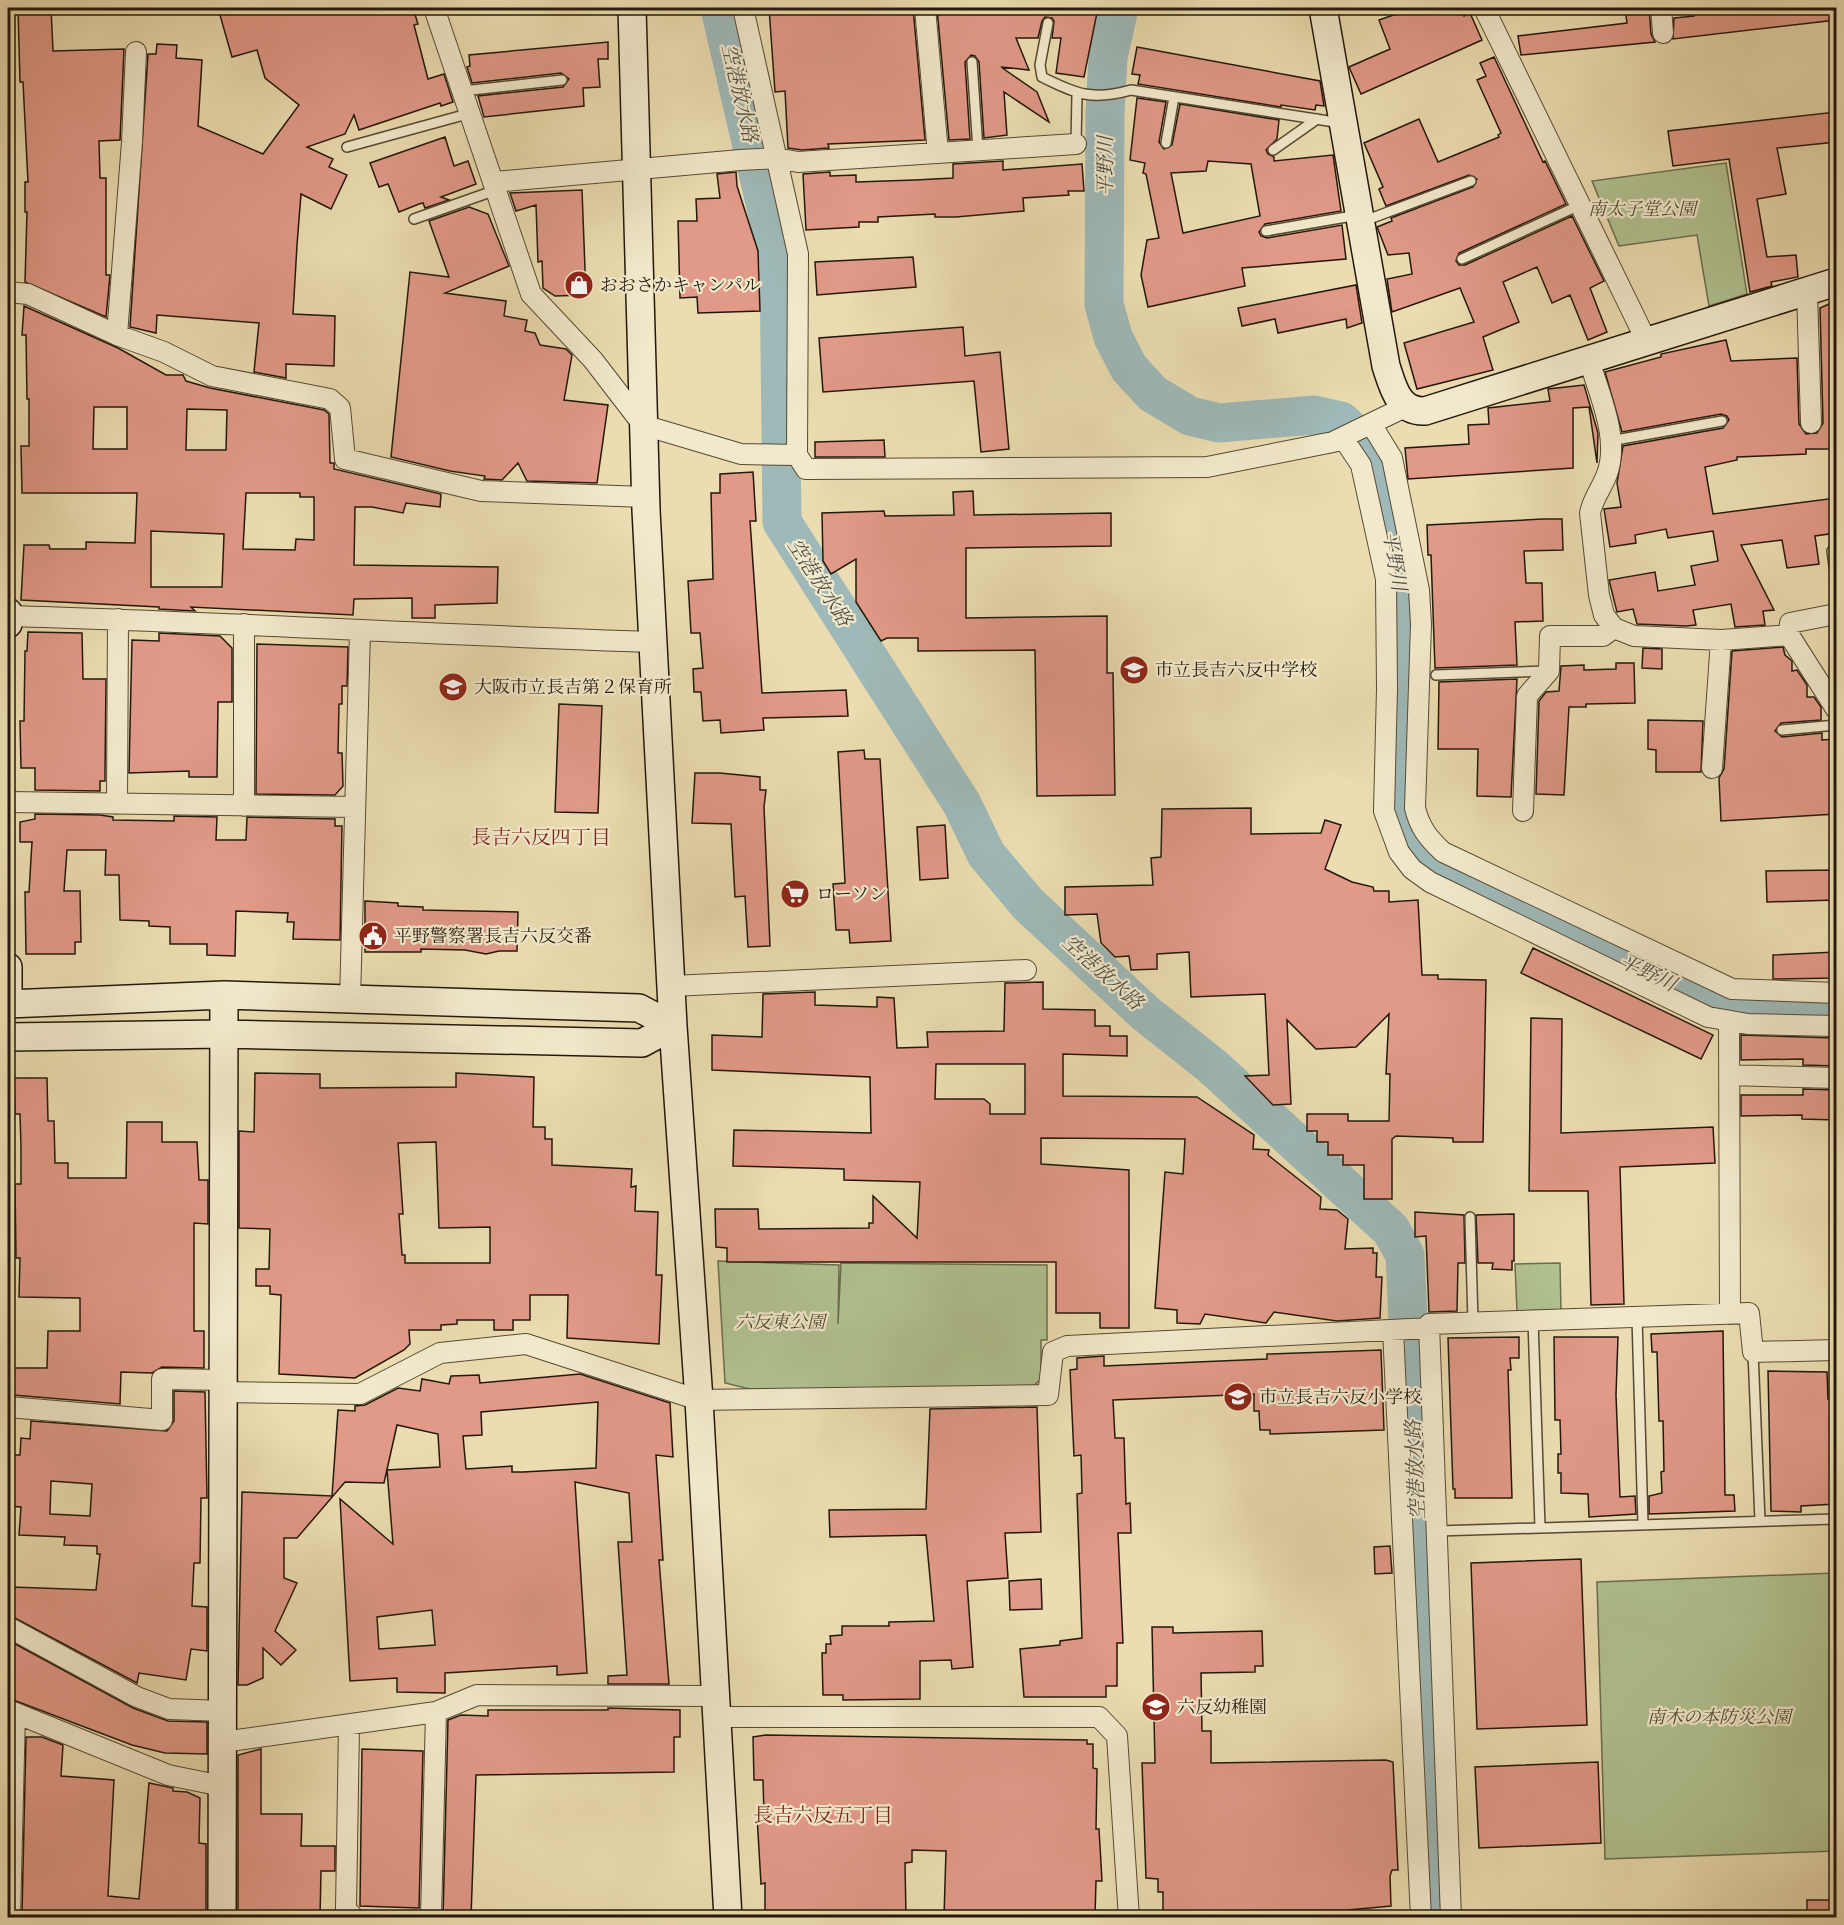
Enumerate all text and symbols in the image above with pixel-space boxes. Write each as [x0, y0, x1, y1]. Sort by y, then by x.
water label: 空港放水路 [713, 42, 763, 147]
water label: 平野川 [1093, 134, 1121, 196]
park label: 南太子堂公園 [1588, 198, 1699, 223]
shop icon: おおさかキャンパル [563, 269, 595, 301]
place label: おおさかキャンパル [600, 274, 761, 299]
water label: 平野川 [1375, 529, 1412, 595]
water label: 空港放水路 [779, 534, 858, 634]
school or university icon: 市立長吉六反中学校 [1118, 654, 1150, 686]
place label: 市立長吉六反中学校 [1155, 659, 1317, 684]
school or university icon: 大阪市立長吉第２保育所 [437, 671, 469, 703]
place label: 大阪市立長吉第２保育所 [474, 676, 672, 701]
district label: 長吉六反四丁目 [471, 825, 611, 853]
supermarket icon: ローソン [779, 878, 811, 910]
place label: ローソン [816, 883, 887, 908]
public building icon: 平野警察署長吉六反交番 [357, 920, 389, 952]
place label: 平野警察署長吉六反交番 [394, 925, 592, 950]
water label: 空港放水路 [1055, 930, 1150, 1019]
water label: 平野川 [1614, 948, 1682, 1000]
park label: 六反東公園 [735, 1311, 828, 1336]
school or university icon: 市立長吉六反小学校 [1222, 1381, 1254, 1413]
place label: 市立長吉六反小学校 [1259, 1386, 1421, 1411]
water label: 空港放水路 [1400, 1417, 1434, 1521]
school or university icon: 六反幼稚園 [1140, 1691, 1172, 1723]
place label: 六反幼稚園 [1177, 1696, 1267, 1721]
park label: 南木の本防災公園 [1647, 1706, 1794, 1731]
district label: 長吉六反五丁目 [753, 1803, 893, 1831]

